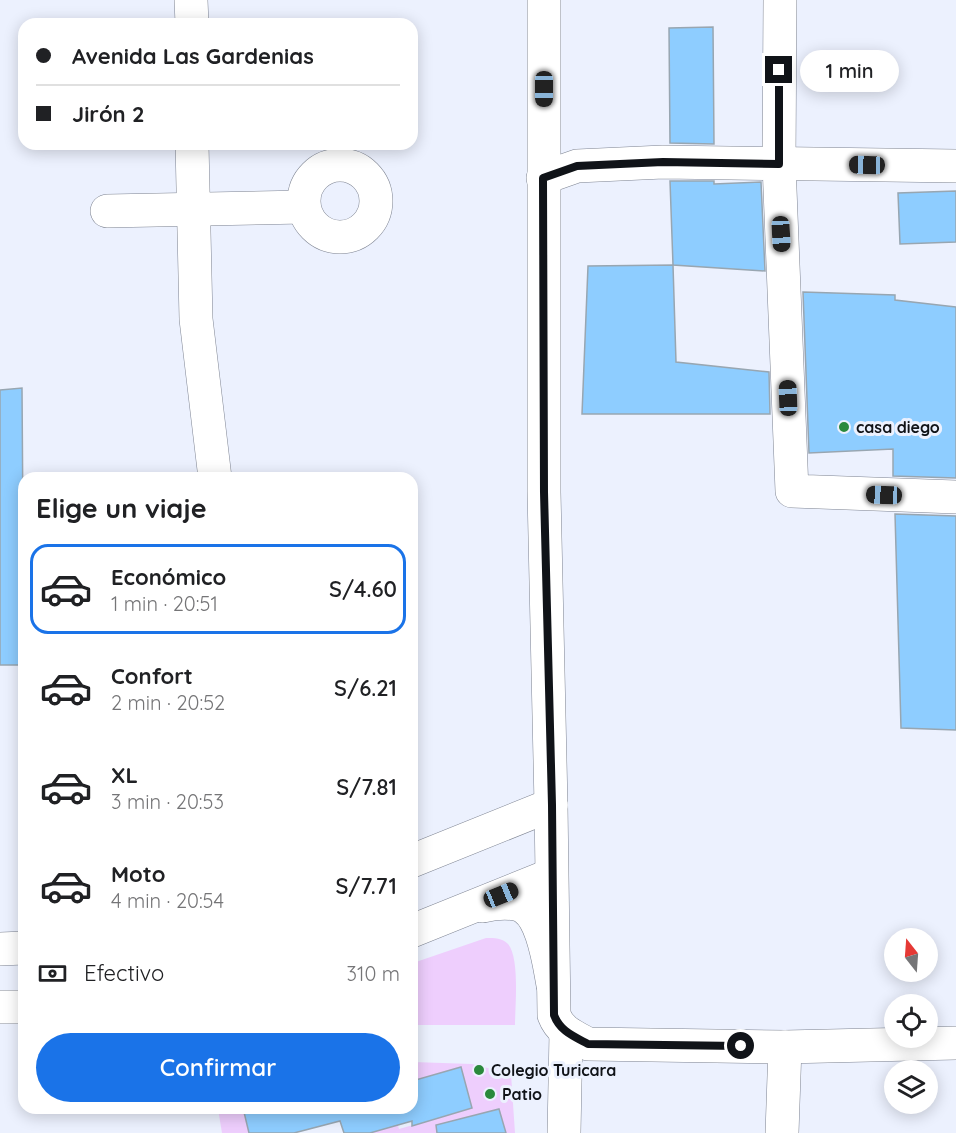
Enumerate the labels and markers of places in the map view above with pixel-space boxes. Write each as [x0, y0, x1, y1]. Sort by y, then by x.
place label: casa diego [856, 417, 940, 437]
marker: casa diego [837, 420, 851, 434]
place label: Colegio Turicara [491, 1060, 616, 1080]
marker: Colegio Turicara [472, 1063, 486, 1077]
place label: Patio [502, 1084, 542, 1104]
marker: Patio [483, 1087, 497, 1101]

